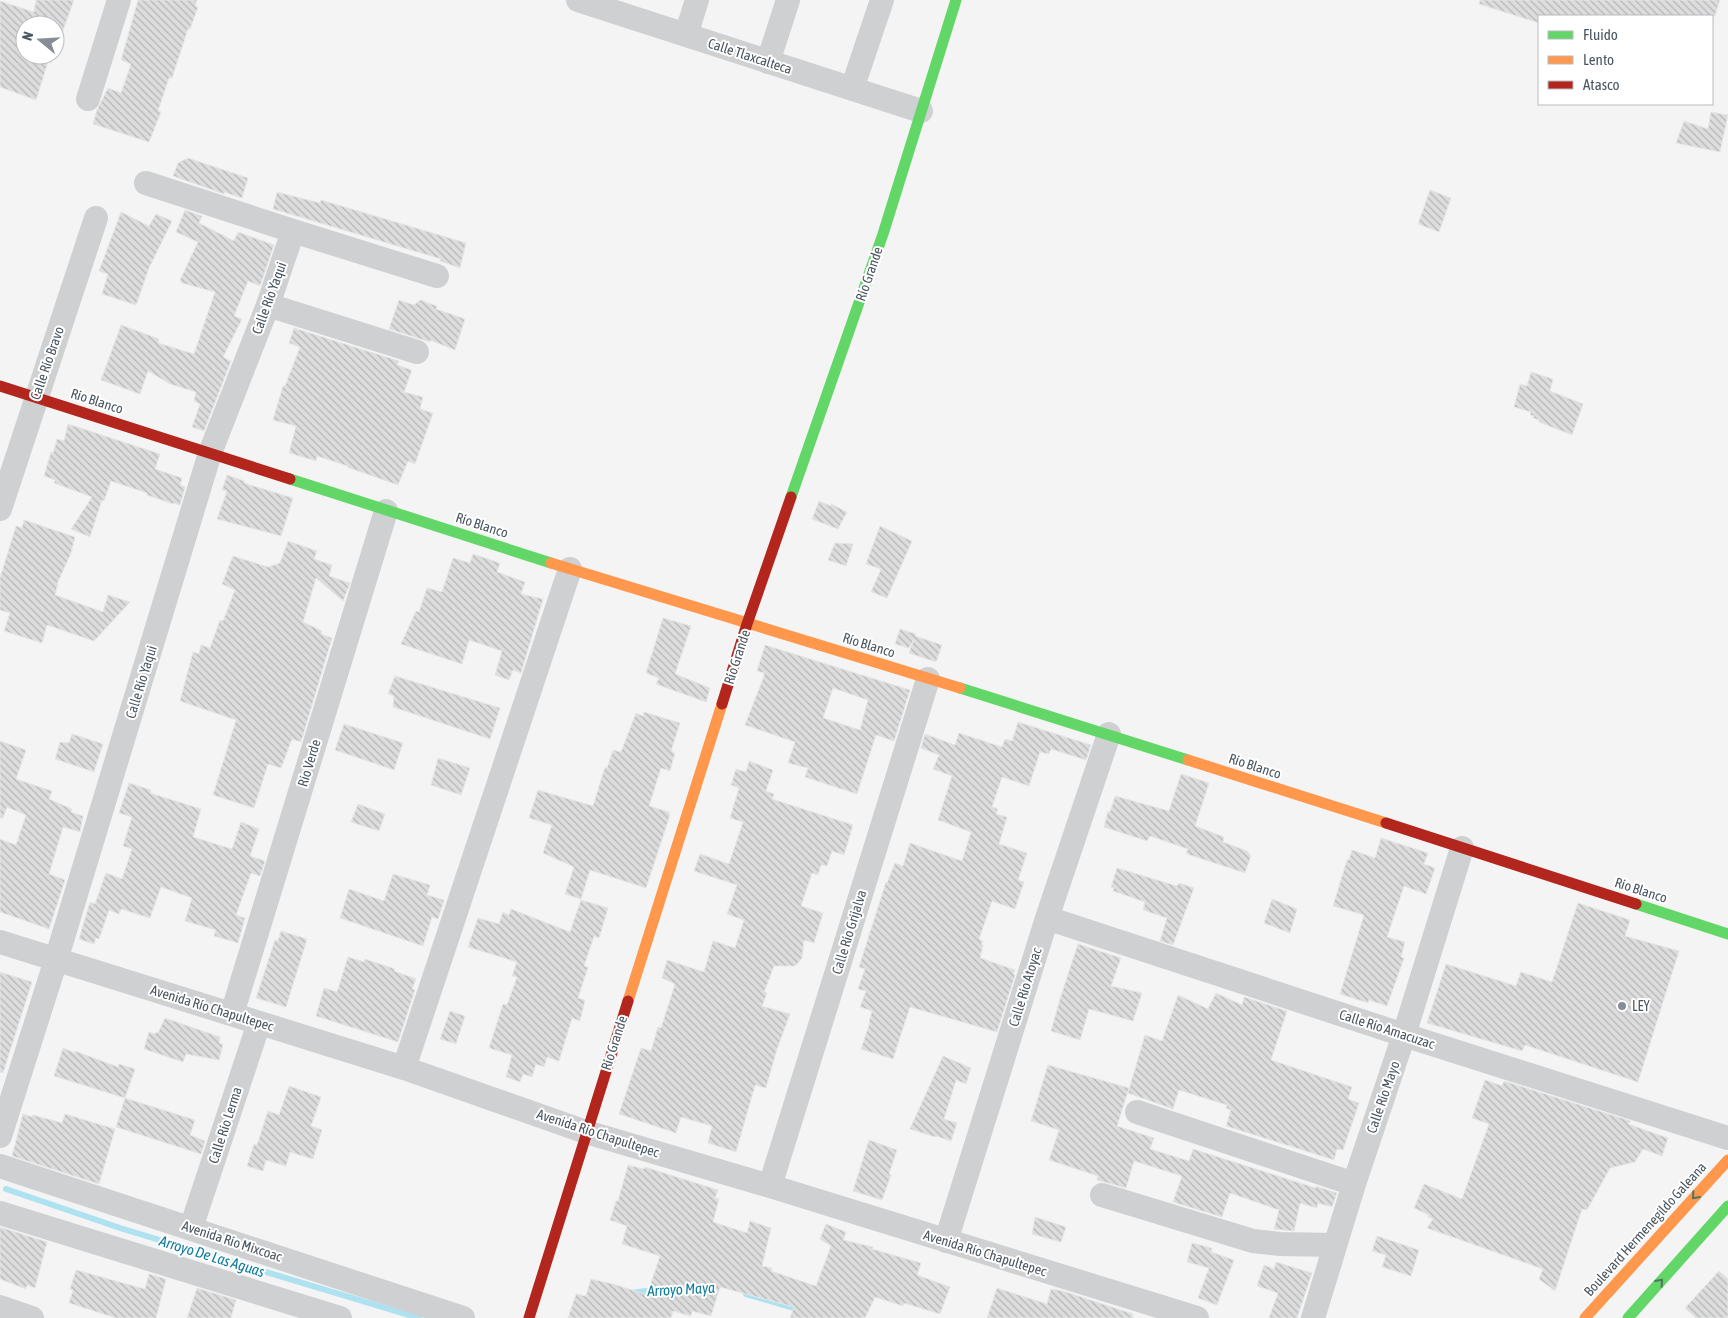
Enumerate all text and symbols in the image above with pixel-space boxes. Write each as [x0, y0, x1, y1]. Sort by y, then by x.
north arrow [15, 15, 65, 65]
legend [1538, 15, 1713, 105]
text: Fluido [1583, 26, 1618, 43]
text: N [19, 30, 37, 42]
street label: Calle Tlaxcalteca [706, 35, 794, 77]
text: Lento [1583, 51, 1614, 68]
text: Atasco [1583, 76, 1620, 93]
street label: Río Grande [852, 245, 886, 303]
street label: Calle Río Yaqui [249, 260, 289, 336]
street label: Calle Río Bravo [27, 324, 67, 402]
street label: Río Blanco [69, 385, 125, 417]
street label: Río Blanco [454, 509, 510, 541]
street label: Río Grande [721, 628, 753, 686]
street label: Río Blanco [841, 629, 897, 661]
street label: Calle Río Yaqui [122, 644, 160, 720]
street label: Río Verde [294, 737, 324, 789]
street label: Río Blanco [1227, 750, 1283, 782]
street label: Río Blanco [1613, 874, 1669, 906]
street label: Calle Río Grijalva [829, 888, 869, 976]
street label: Calle Río Atoyac [1005, 945, 1045, 1028]
street label: Avenida Río Chapultepec [149, 982, 276, 1035]
place label: LEY [1632, 998, 1650, 1014]
marker: LEY [1616, 1000, 1628, 1012]
street label: Calle Río Amacuzac [1337, 1006, 1437, 1052]
street label: Río Grande [598, 1014, 630, 1072]
street label: Calle Río Mayo [1363, 1059, 1403, 1135]
street label: Calle Río Lerma [205, 1085, 245, 1165]
street label: Avenida Río Chapultepec [535, 1106, 662, 1161]
street label: Boulevard Hermenegildo Galeana [1581, 1159, 1709, 1299]
one-way arrow [1692, 1191, 1701, 1200]
street label: Avenida Río Mixcoac [180, 1217, 285, 1265]
street label: Avenida Río Chapultepec [922, 1227, 1049, 1280]
water label: Arroyo De Las Aguas [156, 1232, 267, 1280]
one-way arrow [1654, 1278, 1663, 1287]
water label: Arroyo Maya [646, 1279, 715, 1299]

